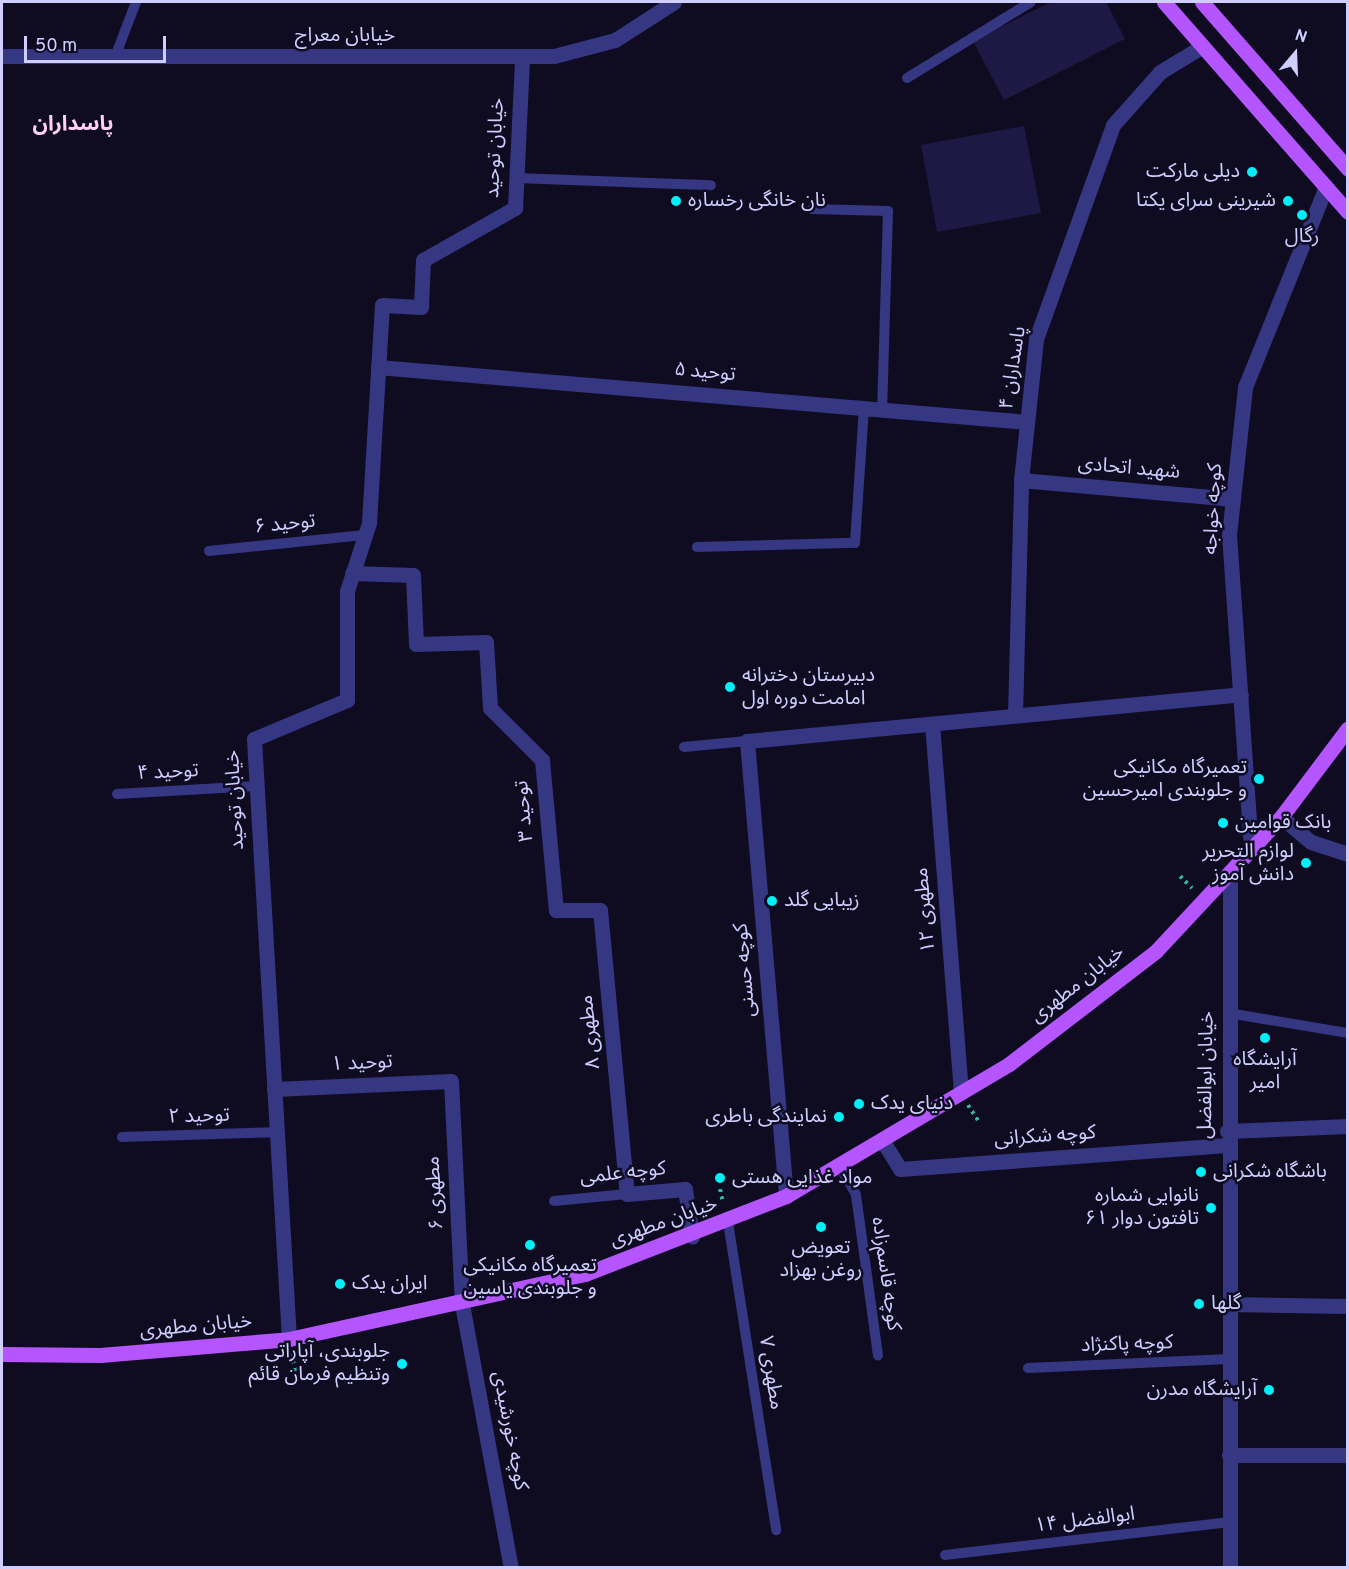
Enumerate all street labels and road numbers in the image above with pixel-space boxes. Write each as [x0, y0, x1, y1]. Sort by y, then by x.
street label: خیابان معراج [295, 24, 395, 48]
street label: خیابان توحید [481, 97, 511, 199]
street label: پاسداران ۴ [996, 324, 1032, 412]
street label: توحید ۵ [673, 358, 737, 388]
street label: شهید اتحادی [1077, 453, 1181, 485]
street label: کوچه خواجه [1200, 463, 1228, 555]
street label: توحید ۶ [253, 510, 317, 540]
street label: خیابان توحید [221, 749, 251, 851]
street label: توحید ۴ [137, 759, 199, 787]
street label: توحید ۳ [510, 779, 540, 843]
street label: مطهری ۱۲ [910, 866, 942, 954]
street label: کوچه حسنی [730, 922, 762, 1018]
street label: خیابان مطهری [1026, 941, 1130, 1029]
street label: مطهری ۸ [575, 994, 607, 1070]
street label: خیابان ابوالفضل [1194, 1011, 1220, 1139]
street label: توحید ۱ [331, 1050, 393, 1078]
street label: توحید ۲ [168, 1104, 230, 1130]
street label: کوچه شکرانی [993, 1121, 1097, 1153]
street label: مطهری ۶ [422, 1155, 450, 1231]
street label: کوچه علمی [579, 1158, 667, 1190]
street label: خیابان مطهری [607, 1192, 721, 1254]
street label: کوچه قاسم‌زاده [865, 1215, 905, 1333]
street label: خیابان مطهری [139, 1310, 253, 1344]
street label: کوچه پاکنژاد [1080, 1331, 1174, 1359]
street label: مطهری ۷ [752, 1335, 788, 1411]
street label: کوچه خورشیدی [486, 1369, 532, 1493]
street label: ابوالفضل ۱۴ [1034, 1503, 1136, 1539]

